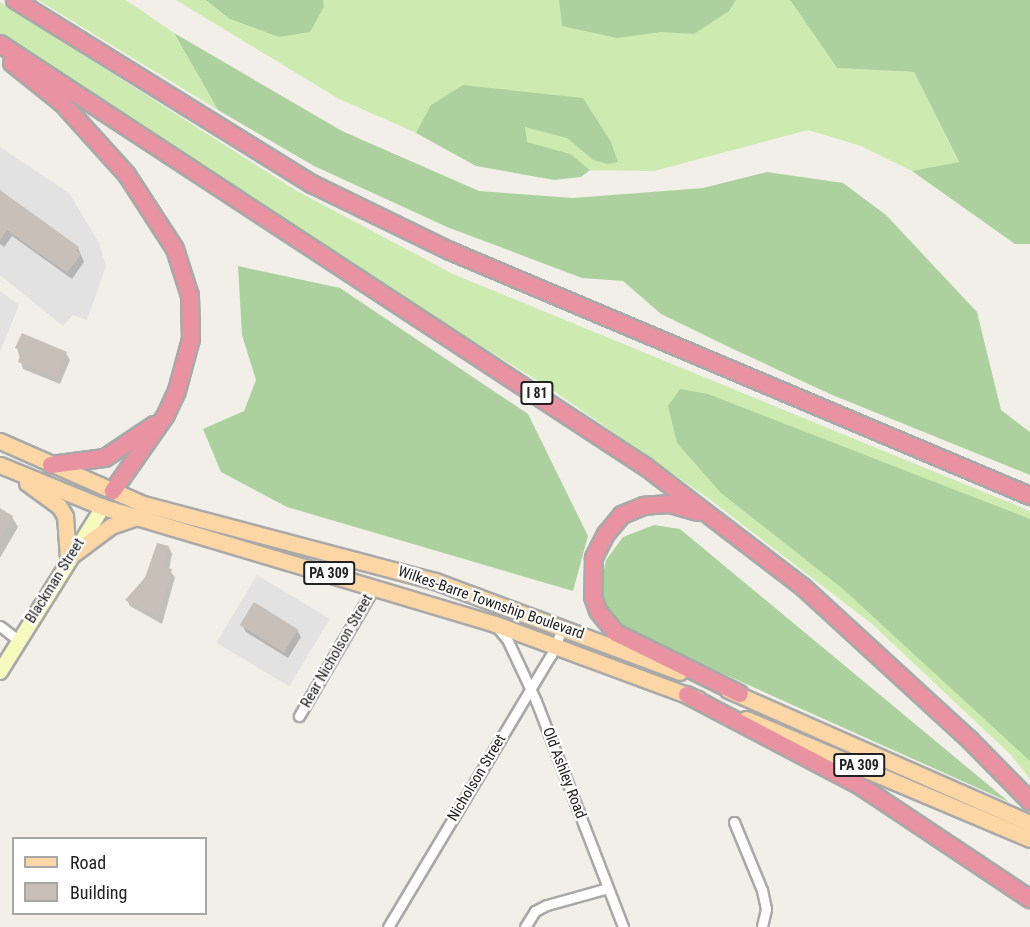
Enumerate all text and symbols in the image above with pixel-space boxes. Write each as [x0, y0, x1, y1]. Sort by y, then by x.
road number: I 81 [519, 382, 555, 404]
street label: Blackman Street [22, 535, 88, 627]
road number: PA 309 [302, 562, 356, 584]
street label: Wilkes-Barre Township Boulevard [395, 563, 587, 643]
street label: Rear Nicholson Street [297, 591, 377, 711]
street label: Old Ashley Road [538, 725, 590, 821]
street label: Nicholson Street [444, 731, 510, 825]
road number: PA 309 [832, 754, 886, 776]
legend [12, 837, 207, 915]
text: Road [70, 852, 106, 873]
text: Building [70, 882, 127, 903]

